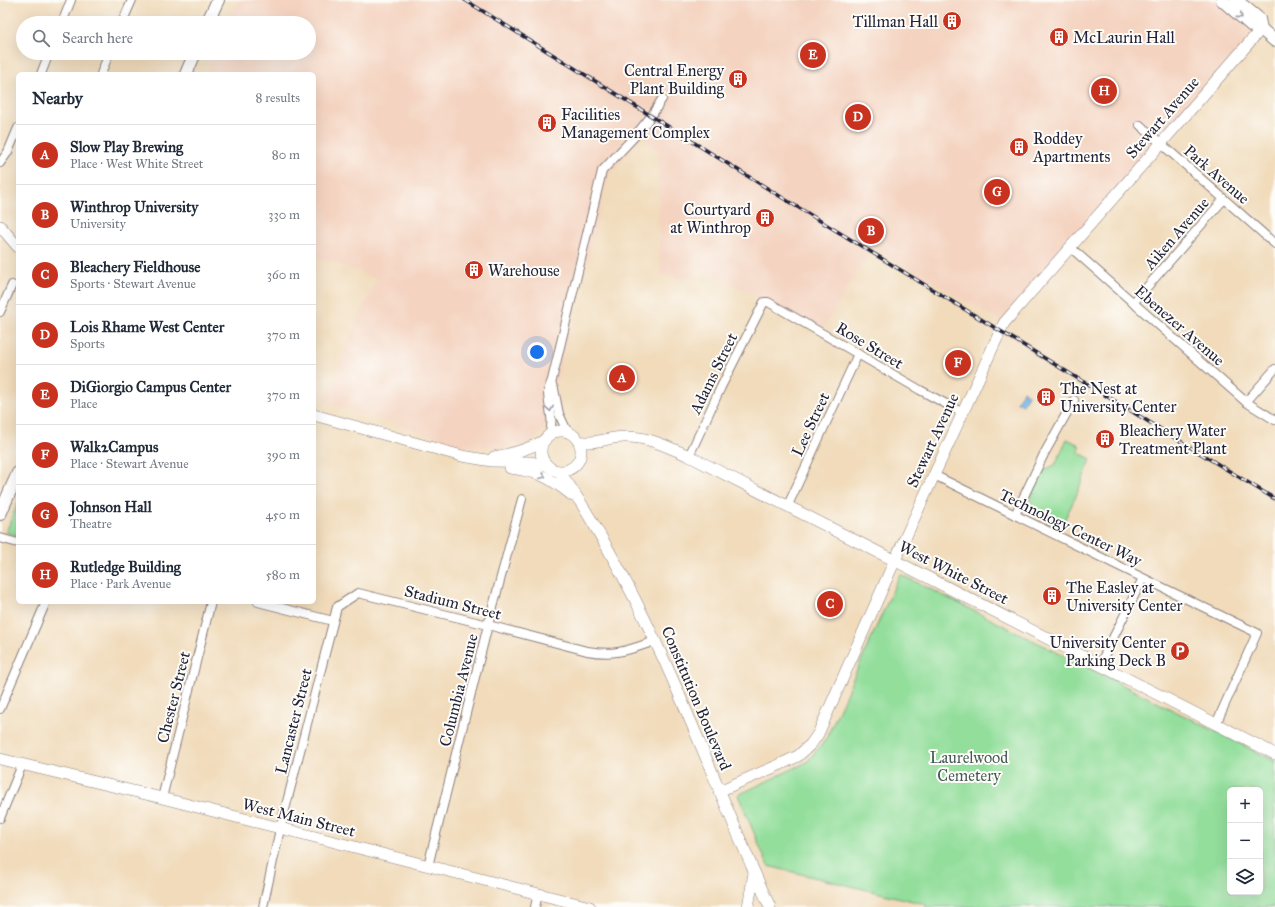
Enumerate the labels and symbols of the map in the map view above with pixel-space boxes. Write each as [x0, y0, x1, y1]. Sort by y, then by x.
building icon: Tillman Hall [941, 10, 963, 32]
place label: Tillman Hall [852, 12, 939, 31]
one-way arrow [1235, 12, 1243, 19]
building icon: McLaurin Hall [1048, 26, 1070, 48]
place label: McLaurin Hall [1073, 28, 1176, 47]
pin: E [800, 40, 826, 70]
place label: Central Energy Plant Building [624, 61, 725, 99]
building icon: Central Energy Plant Building [727, 68, 749, 90]
street label: Stewart Avenue [1122, 72, 1203, 162]
pin: H [1091, 76, 1117, 106]
pin: D [845, 102, 871, 132]
place label: Facilities Management Complex [561, 105, 710, 143]
building icon: Facilities Management Complex [536, 112, 558, 134]
place label: Roddey Apartments [1032, 129, 1111, 166]
building icon: Roddey Apartments [1008, 136, 1030, 158]
street label: Park Avenue [1180, 141, 1253, 208]
pin: G [984, 177, 1010, 207]
street label: Aiken Avenue [1139, 193, 1213, 274]
place label: Courtyard at Winthrop [670, 200, 751, 237]
building icon: Courtyard at Winthrop [754, 207, 776, 229]
pin: B [858, 216, 884, 246]
building icon: Warehouse [463, 259, 485, 281]
place label: Warehouse [488, 261, 560, 280]
street label: Ebenezer Avenue [1131, 281, 1229, 370]
street label: Rose Street [833, 318, 907, 373]
street label: Adams Street [685, 329, 741, 418]
your location [527, 342, 547, 362]
pin: F [945, 348, 971, 378]
pin: A [609, 363, 635, 393]
place label: The Nest at University Center [1060, 379, 1177, 416]
building icon: The Nest at University Center [1035, 386, 1057, 408]
street label: Lee Street [787, 389, 834, 459]
street label: Stewart Avenue [902, 390, 963, 490]
one-way arrow [545, 406, 554, 412]
place label: Bleachery Water Treatment Plant [1119, 421, 1227, 458]
building icon: Bleachery Water Treatment Plant [1094, 428, 1116, 450]
one-way arrow [539, 471, 546, 479]
street label: Technology Center Way [996, 485, 1146, 571]
street label: West White Street [896, 537, 1012, 608]
place label: The Easley at University Center [1066, 578, 1183, 615]
street label: Stadium Street [402, 581, 504, 624]
building icon: The Easley at University Center [1041, 585, 1063, 607]
pin: C [817, 589, 843, 619]
street label: Constitution Boulevard [658, 623, 735, 773]
street label: Columbia Avenue [435, 631, 482, 748]
place label: University Center Parking Deck B [1049, 633, 1166, 671]
parking icon: University Center Parking Deck B [1169, 640, 1191, 662]
street label: Chester Street [153, 649, 194, 745]
street label: Lancaster Street [271, 666, 316, 776]
park label: Laurelwood Cemetery [930, 748, 1008, 785]
street label: West Main Street [240, 794, 358, 841]

